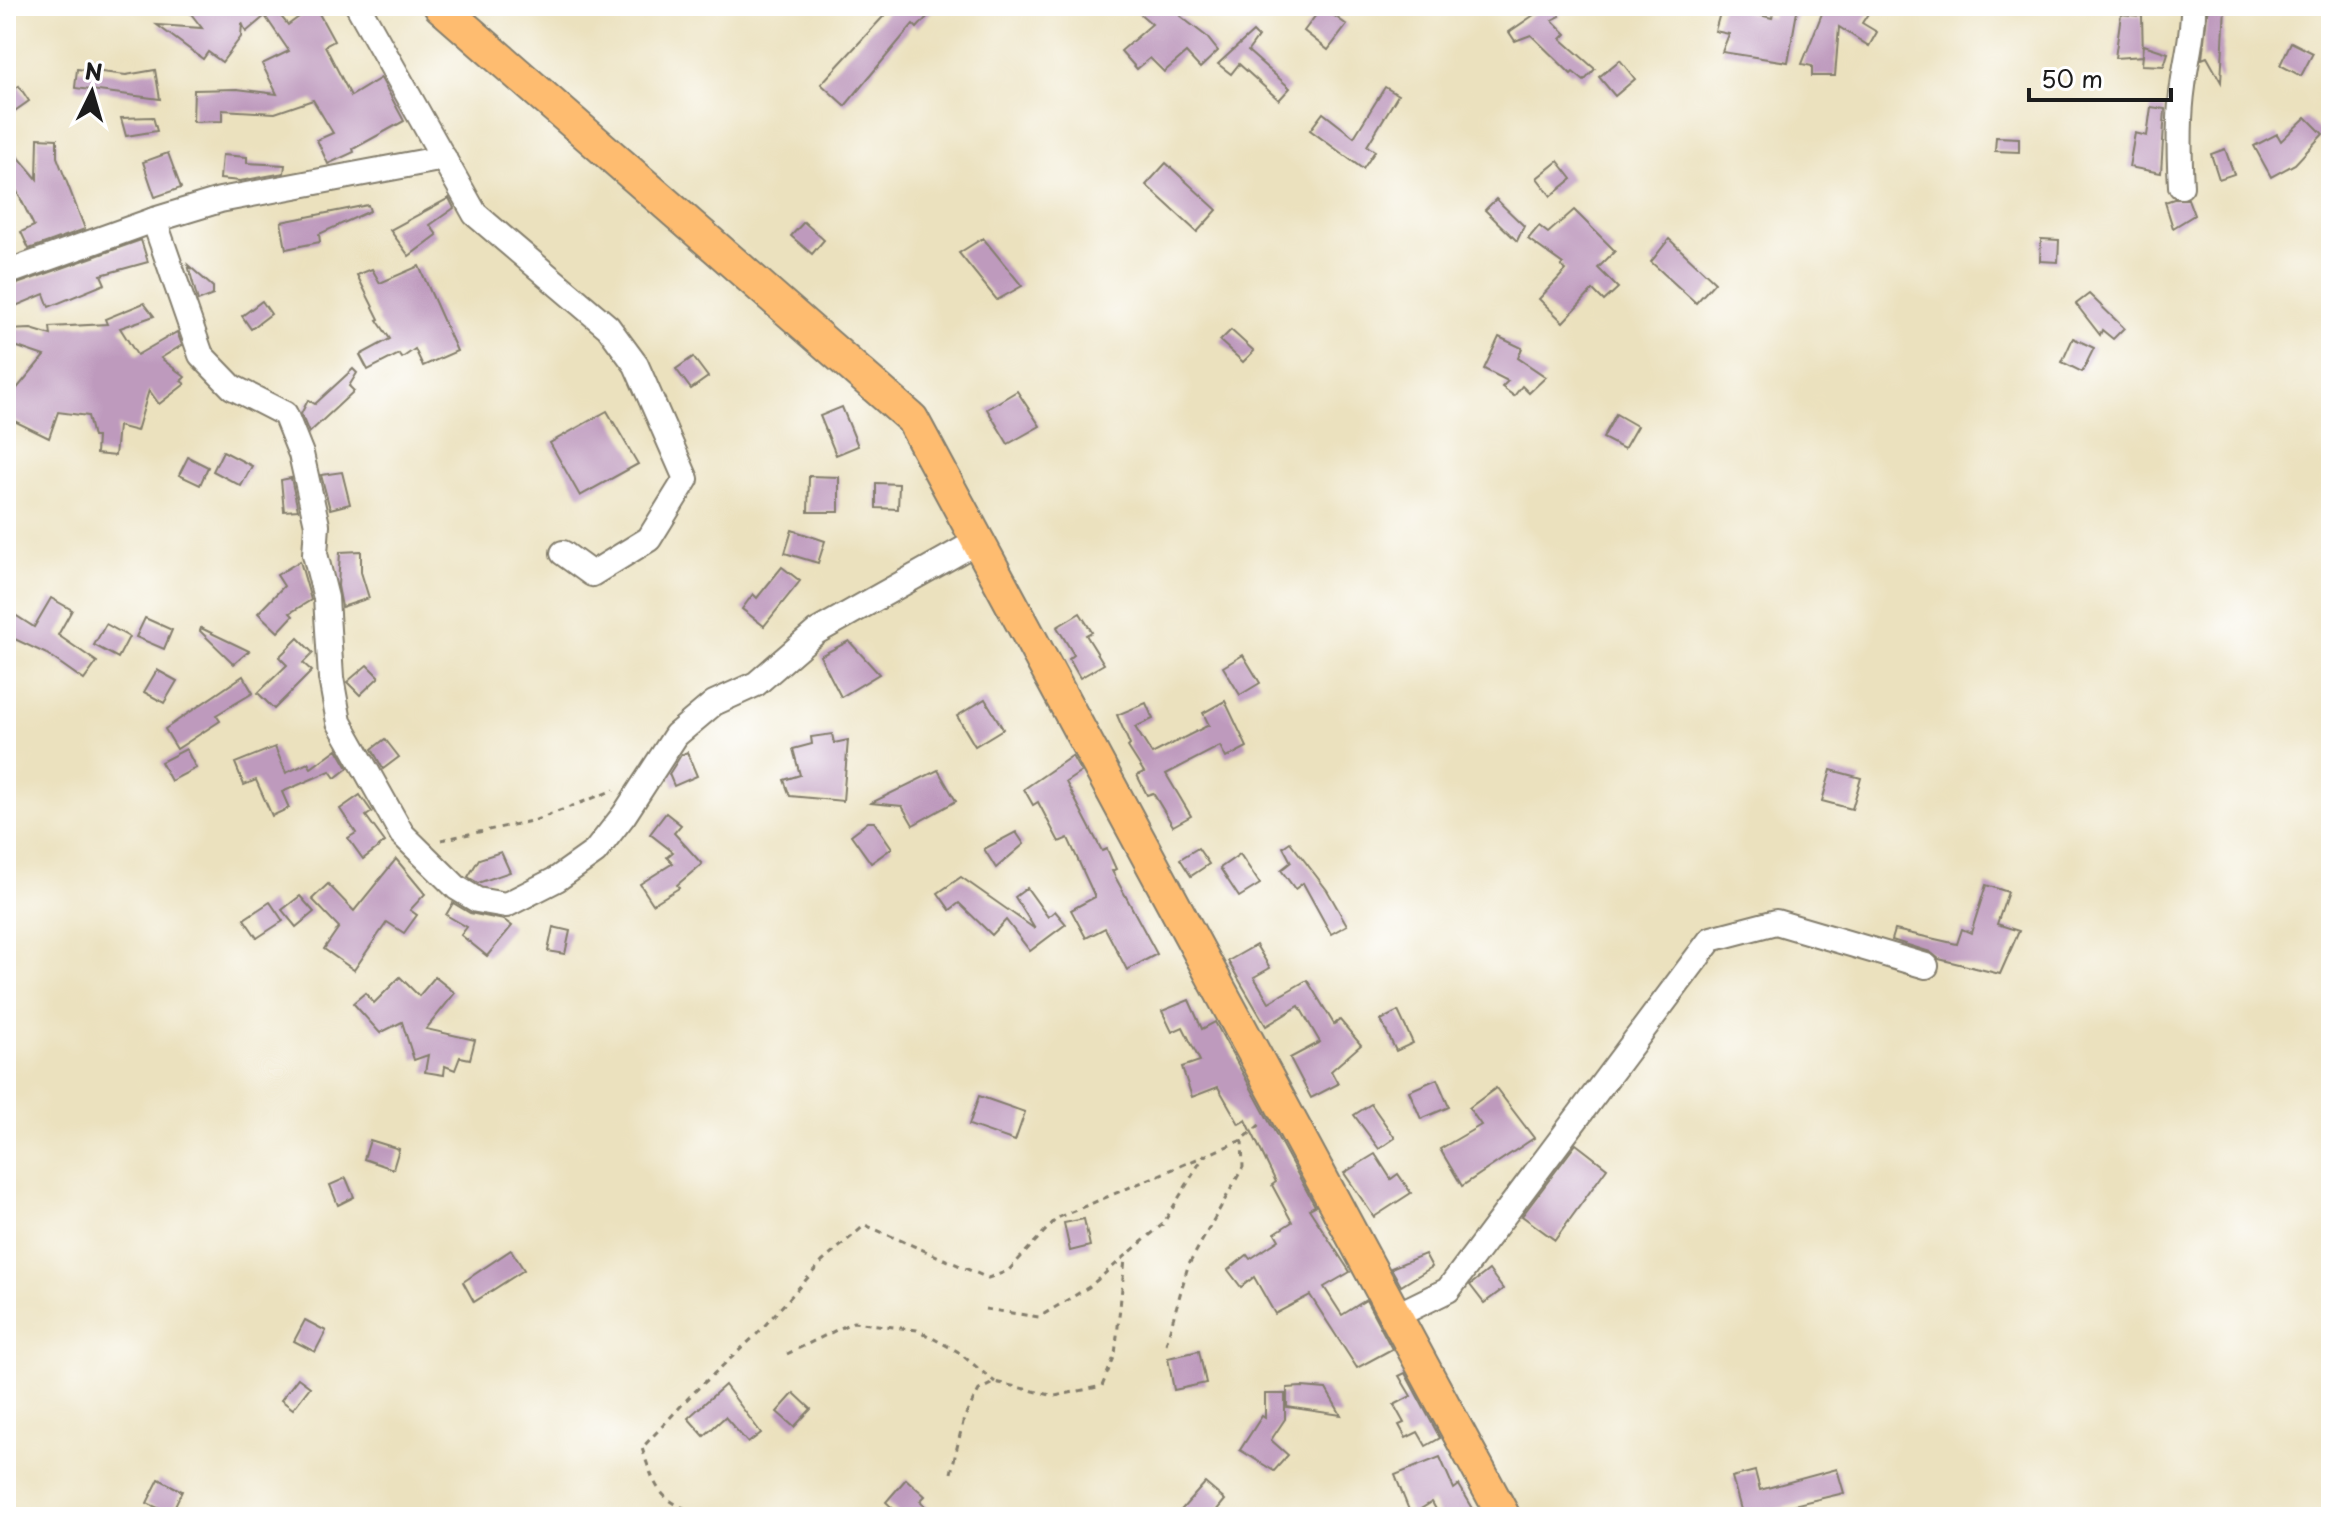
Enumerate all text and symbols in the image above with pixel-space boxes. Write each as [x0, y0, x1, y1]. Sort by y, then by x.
north arrow [52, 52, 132, 132]
scale bar [2029, 52, 2171, 102]
text: N [84, 53, 104, 88]
text: 50 m [2041, 60, 2103, 96]

